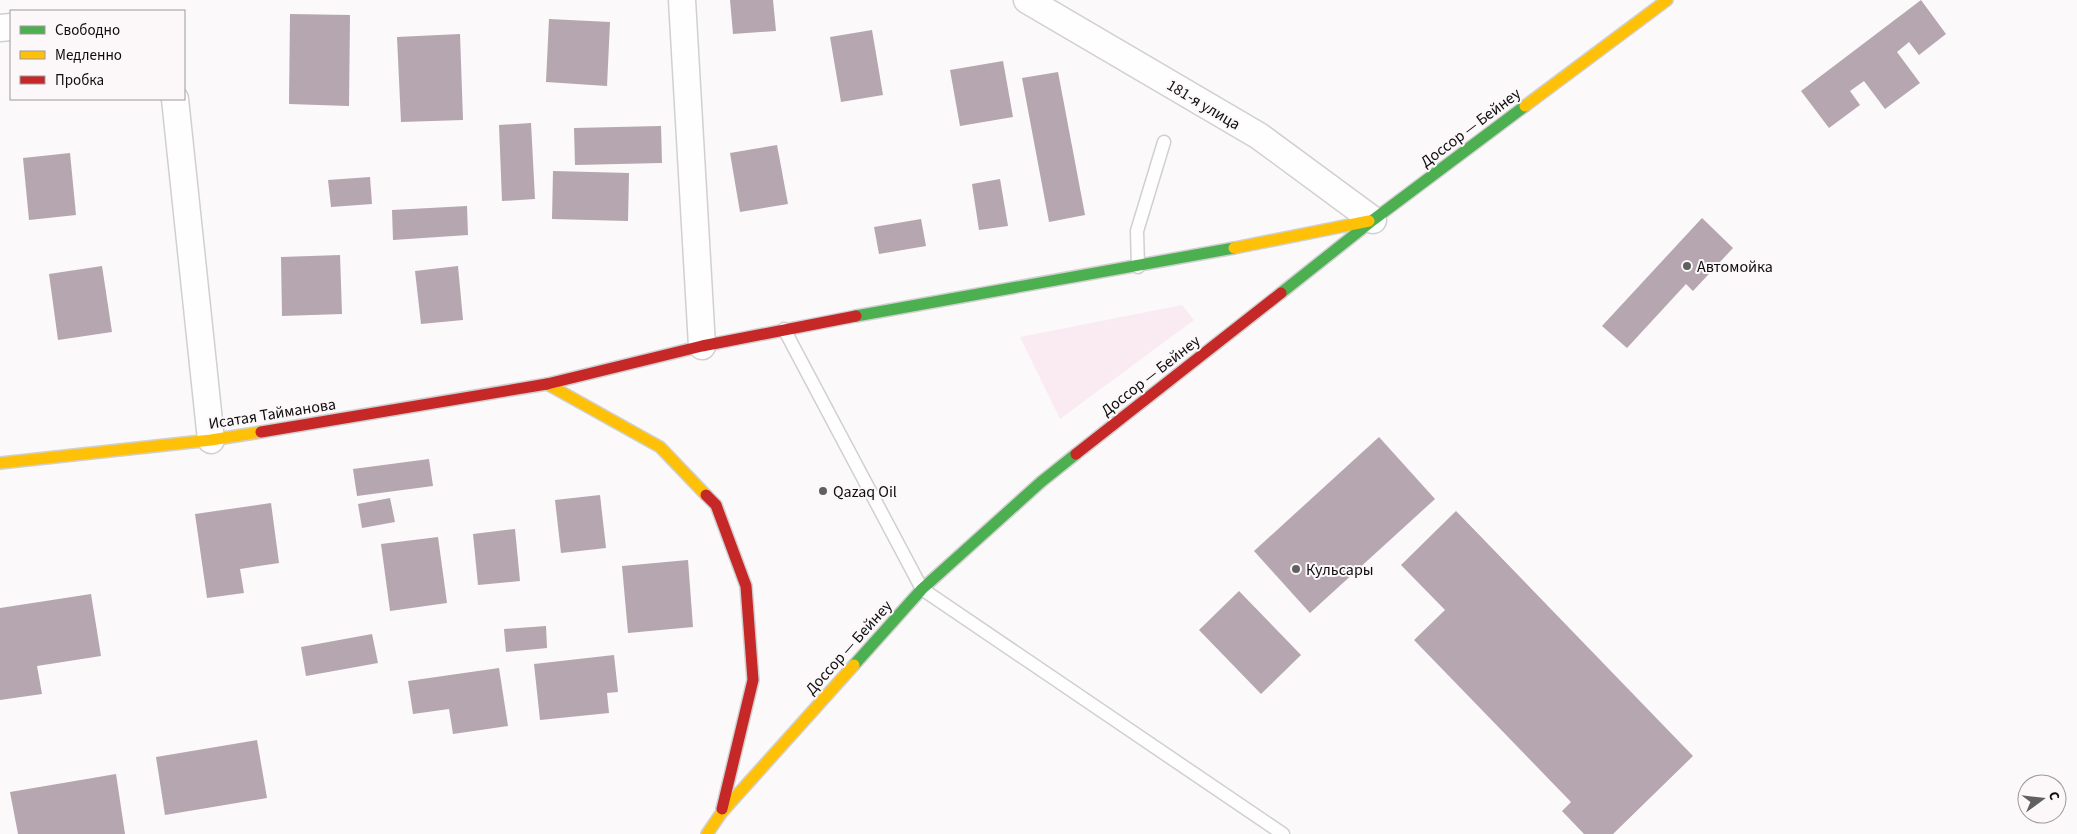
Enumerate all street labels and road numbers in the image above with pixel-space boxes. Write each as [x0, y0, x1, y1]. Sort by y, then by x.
street label: 181-я улица [1163, 74, 1244, 135]
street label: Доссор — Бейнеу [1416, 82, 1526, 173]
street label: Доссор — Бейнеу [1096, 330, 1205, 422]
street label: Исатая Тайманова [207, 393, 337, 435]
street label: Доссор — Бейнеу [800, 595, 898, 700]

